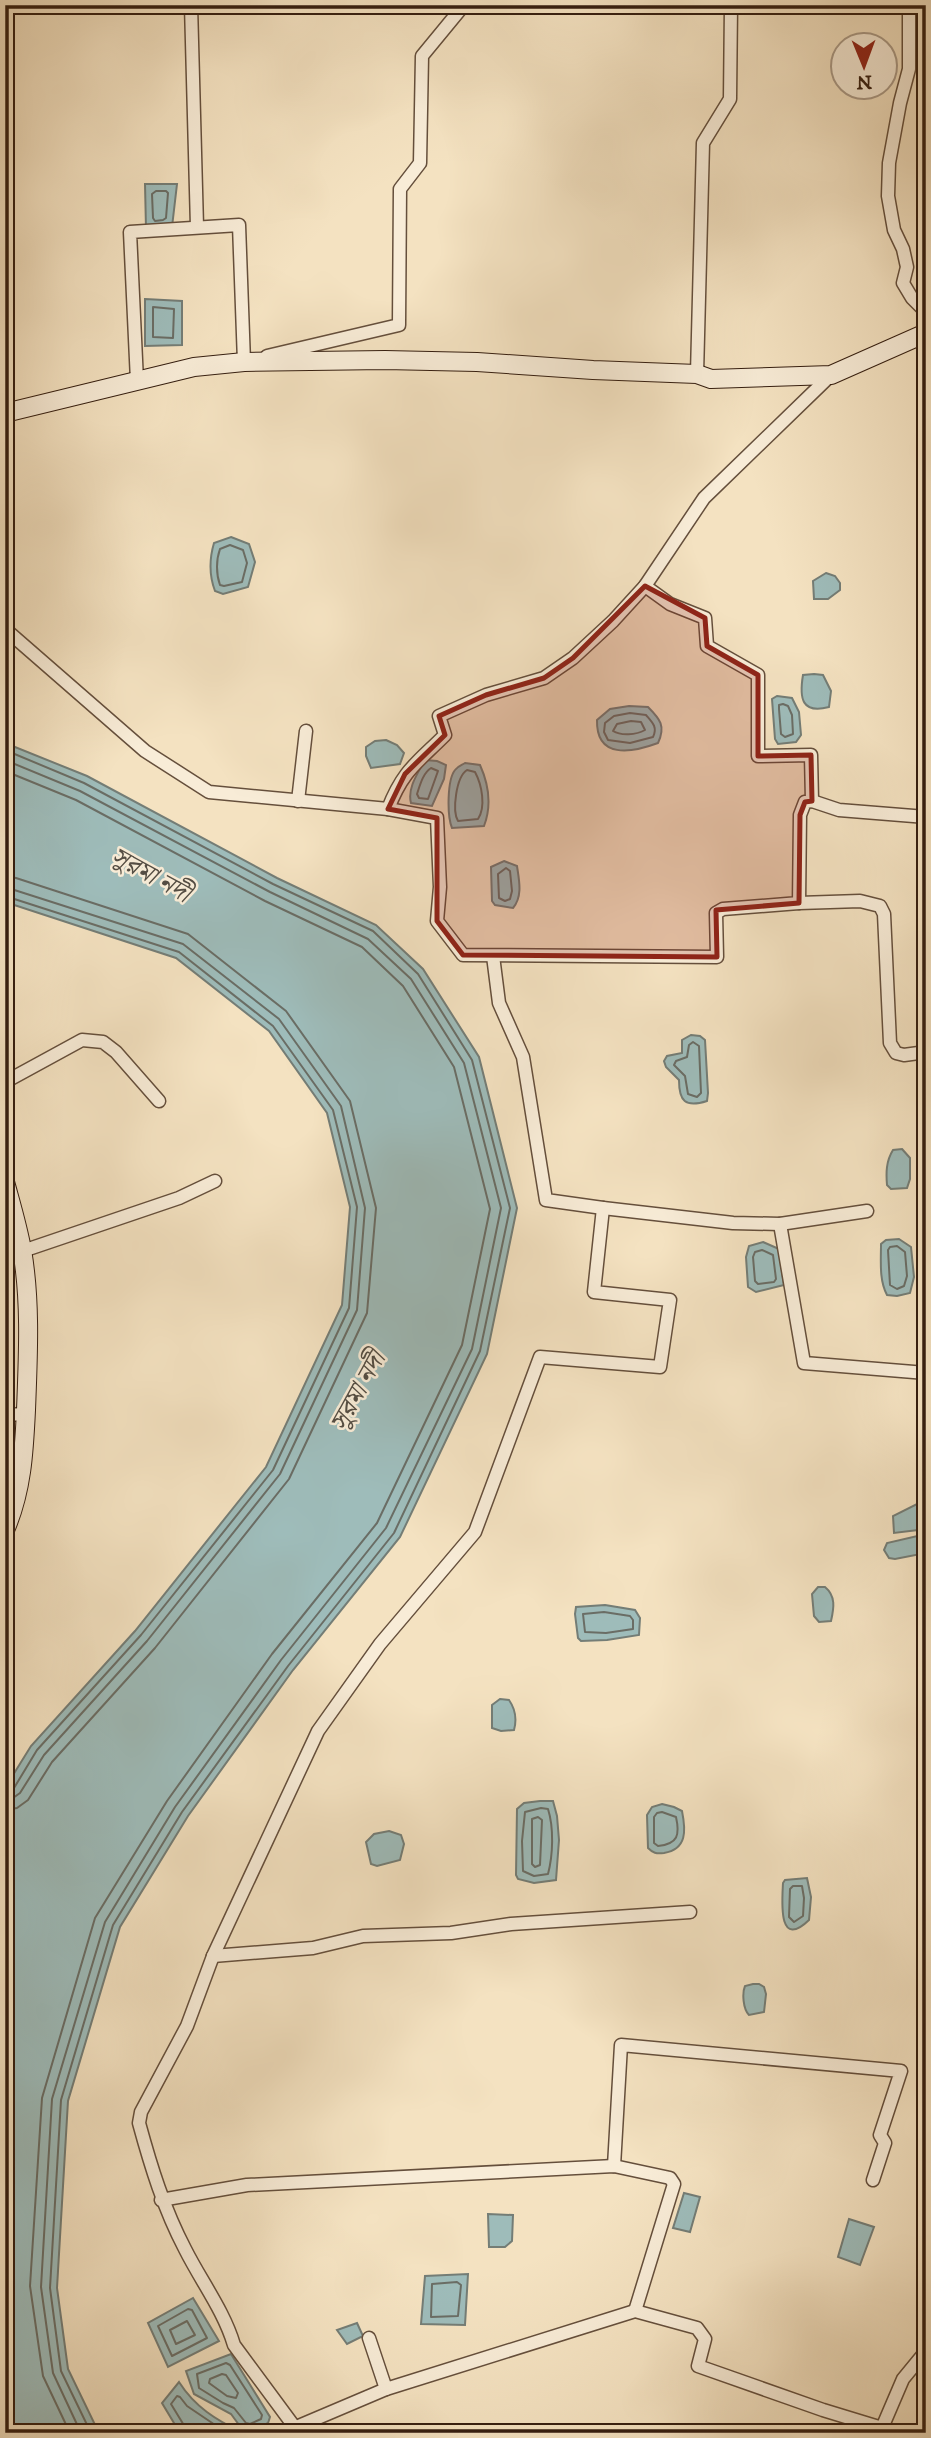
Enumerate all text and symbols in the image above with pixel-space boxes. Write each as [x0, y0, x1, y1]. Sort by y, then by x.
north arrow [830, 32, 900, 102]
text: N [856, 70, 872, 93]
water label: সুরমা নদী [105, 840, 198, 912]
water label: সুরমা নদী [323, 1344, 395, 1437]

